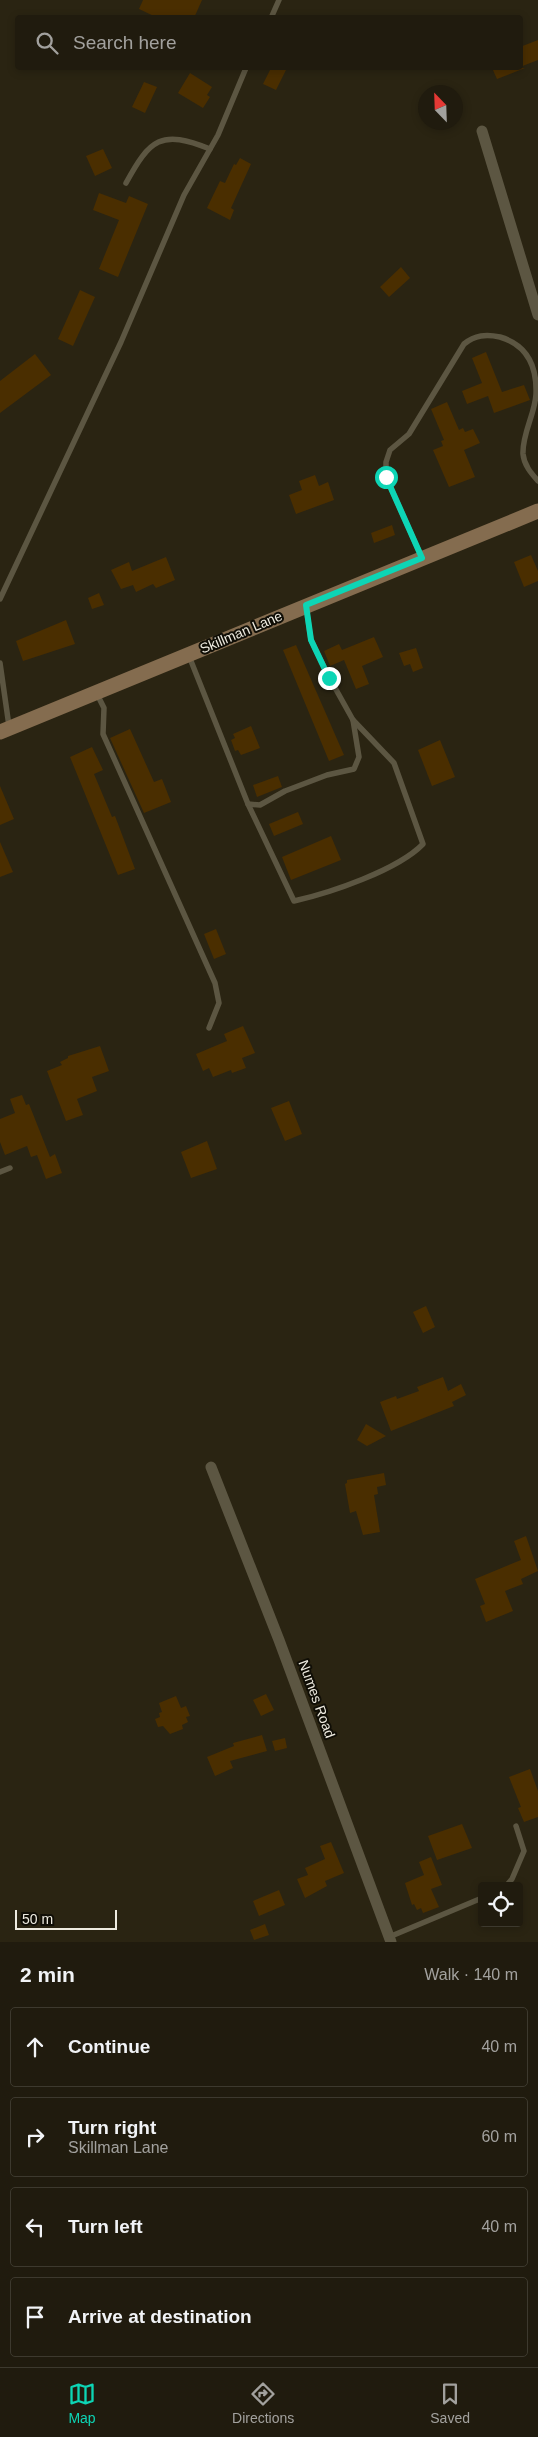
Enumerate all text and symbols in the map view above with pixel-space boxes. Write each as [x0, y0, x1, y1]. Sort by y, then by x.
search box [15, 15, 523, 70]
icon: search [33, 29, 61, 57]
text: Search here [73, 32, 177, 53]
north arrow [418, 85, 463, 130]
route start [375, 466, 398, 489]
street label: Skillman Lane [197, 607, 285, 657]
route end [318, 667, 341, 690]
street label: Numes Road [296, 1658, 338, 1740]
map controls [478, 1882, 523, 1927]
button: locate [478, 1882, 523, 1927]
scale bar [15, 1907, 118, 1930]
text: 50 m [22, 1911, 53, 1927]
text: 2 min [20, 1963, 75, 1986]
text: Walk · 140 m [424, 1966, 518, 1983]
icon: ahead [21, 2033, 49, 2061]
text: Continue [68, 2036, 150, 2057]
text: 40 m [481, 2038, 517, 2055]
text: Turn right [68, 2117, 156, 2138]
icon: right [21, 2123, 49, 2151]
text: 60 m [481, 2128, 517, 2145]
text: Skillman Lane [68, 2139, 169, 2156]
icon: left [21, 2213, 49, 2241]
text: Turn left [68, 2216, 143, 2237]
text: 40 m [481, 2218, 517, 2235]
icon: arrive [21, 2303, 49, 2331]
text: Arrive at destination [68, 2306, 252, 2327]
tab: Map [68, 2380, 96, 2426]
tab: Directions [232, 2380, 294, 2426]
tab: Saved [430, 2380, 470, 2426]

